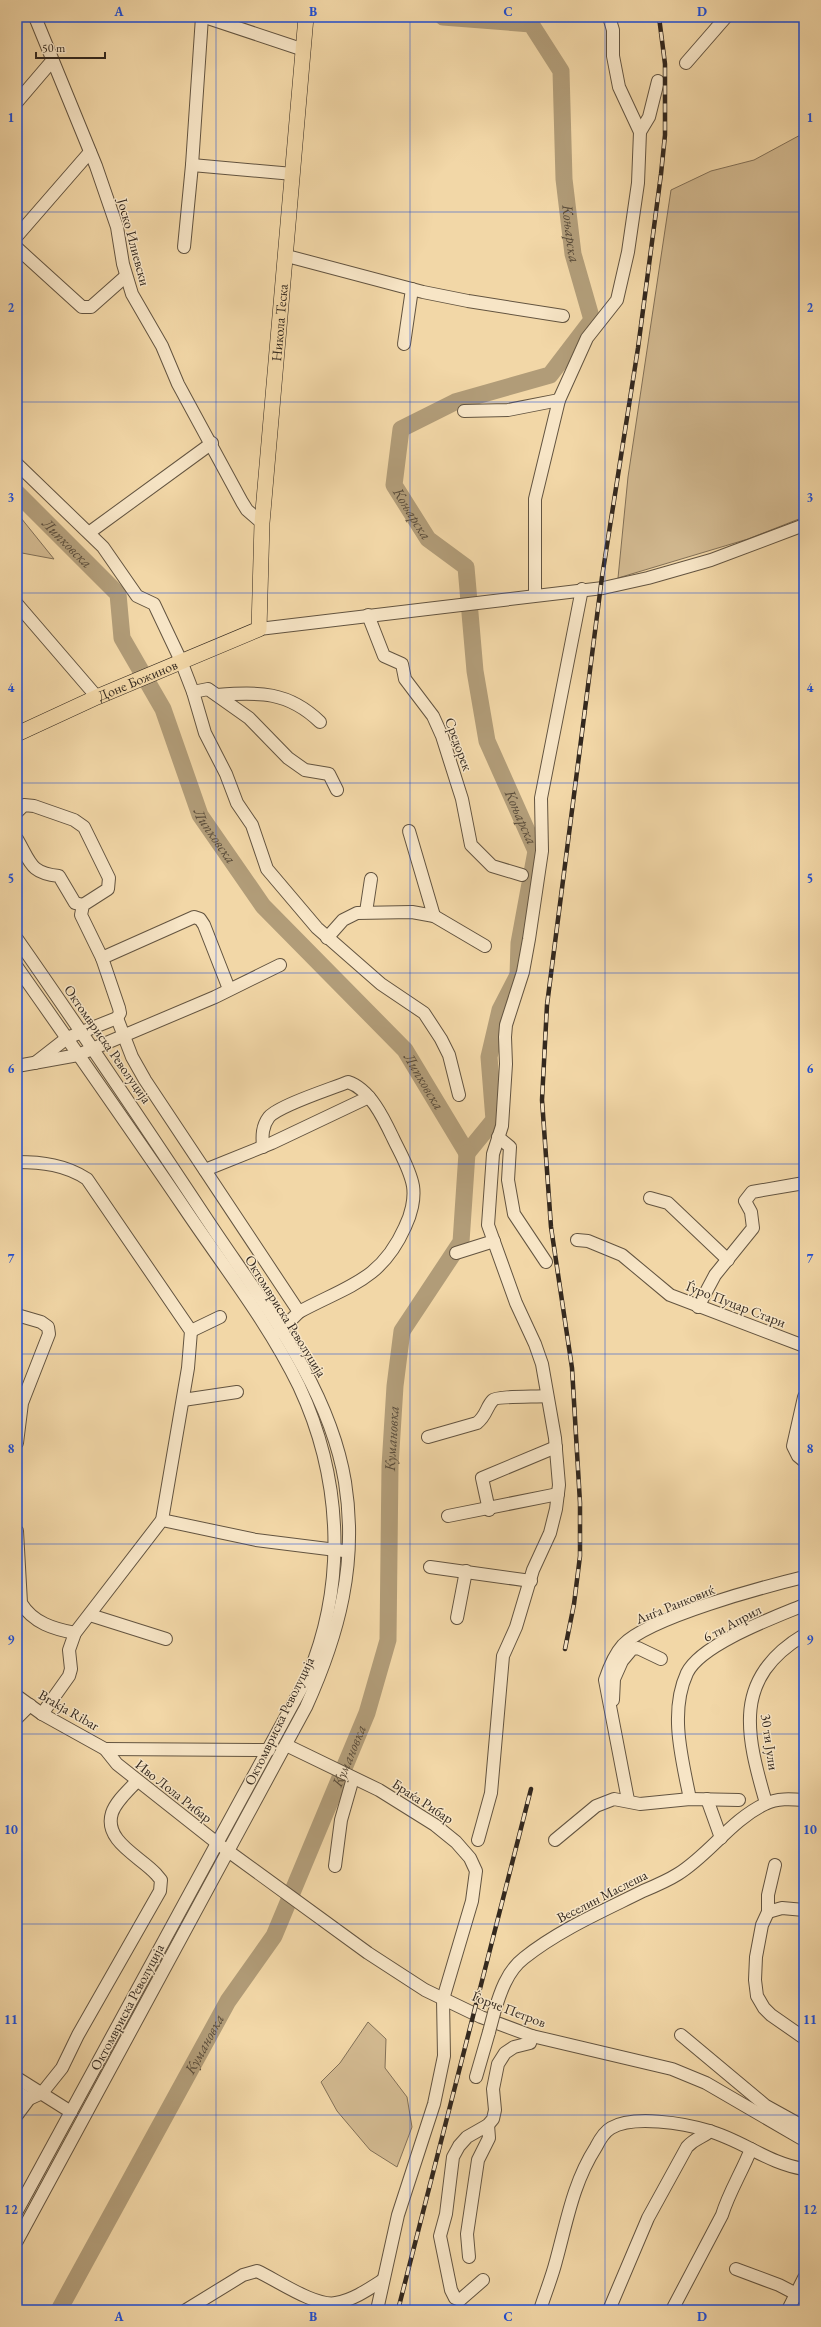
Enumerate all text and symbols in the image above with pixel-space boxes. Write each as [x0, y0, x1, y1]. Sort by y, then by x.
text: A [113, 3, 124, 20]
text: B [309, 3, 317, 20]
text: C [503, 3, 513, 20]
text: D [697, 3, 707, 20]
scale bar [36, 34, 105, 60]
text: 50 m [42, 40, 66, 56]
text: 1 [8, 109, 15, 126]
text: 1 [807, 109, 814, 126]
street label: Јоско Илиевски [113, 195, 154, 288]
water label: Коњарска [558, 203, 585, 265]
street label: Никола Теска [267, 283, 292, 362]
text: 2 [8, 299, 15, 316]
text: 2 [807, 299, 814, 316]
water label: Коњарска [388, 483, 436, 543]
text: 3 [8, 489, 15, 506]
text: 3 [807, 489, 814, 506]
water label: Липковска [38, 513, 97, 572]
street label: Доне Божинов [95, 655, 180, 705]
text: 4 [8, 679, 15, 696]
text: 4 [807, 679, 814, 696]
street label: Средорек [441, 715, 477, 773]
water label: Коњарска [501, 786, 542, 847]
water label: Липковска [189, 805, 241, 867]
text: 5 [8, 870, 14, 887]
text: 5 [807, 870, 813, 887]
street label: Октомвриска Револуција [60, 981, 156, 1107]
water label: Липковска [400, 1049, 449, 1113]
text: 6 [8, 1060, 15, 1077]
text: 6 [807, 1060, 814, 1077]
text: 7 [8, 1250, 15, 1267]
text: 7 [807, 1250, 814, 1267]
street label: Октомвриска Револуција [241, 1252, 331, 1381]
street label: Ѓуро Пуцар Стари [684, 1277, 789, 1331]
water label: Кумановка [380, 1405, 403, 1472]
text: 8 [8, 1440, 15, 1457]
text: 8 [807, 1440, 814, 1457]
street label: Анѓа Ранковиќ [632, 1580, 717, 1628]
street label: 6 ти Април [700, 1600, 765, 1646]
text: 9 [8, 1631, 15, 1648]
text: 9 [807, 1631, 814, 1648]
street label: Октомвриска Револуција [240, 1653, 318, 1788]
street label: Brakja Ribar [35, 1685, 103, 1735]
street label: 30 ти Јули [757, 1713, 783, 1772]
water label: Кумановка [327, 1722, 370, 1790]
street label: Иво Лола Рибар [132, 1755, 216, 1827]
street label: Браќа Рибар [389, 1774, 457, 1828]
text: 10 [4, 1821, 18, 1838]
text: 10 [803, 1821, 817, 1838]
street label: Веселин Маслеша [554, 1865, 651, 1927]
street label: Октомвриска Револуција [86, 1940, 168, 2073]
street label: Ѓорче Петров [470, 1987, 549, 2031]
text: 11 [4, 2011, 18, 2028]
water label: Кумановка [179, 2011, 228, 2078]
text: 11 [803, 2011, 817, 2028]
text: 12 [4, 2201, 18, 2218]
text: 12 [803, 2201, 817, 2218]
text: A [113, 2308, 124, 2325]
text: B [309, 2308, 317, 2325]
text: C [503, 2308, 513, 2325]
text: D [697, 2308, 707, 2325]

